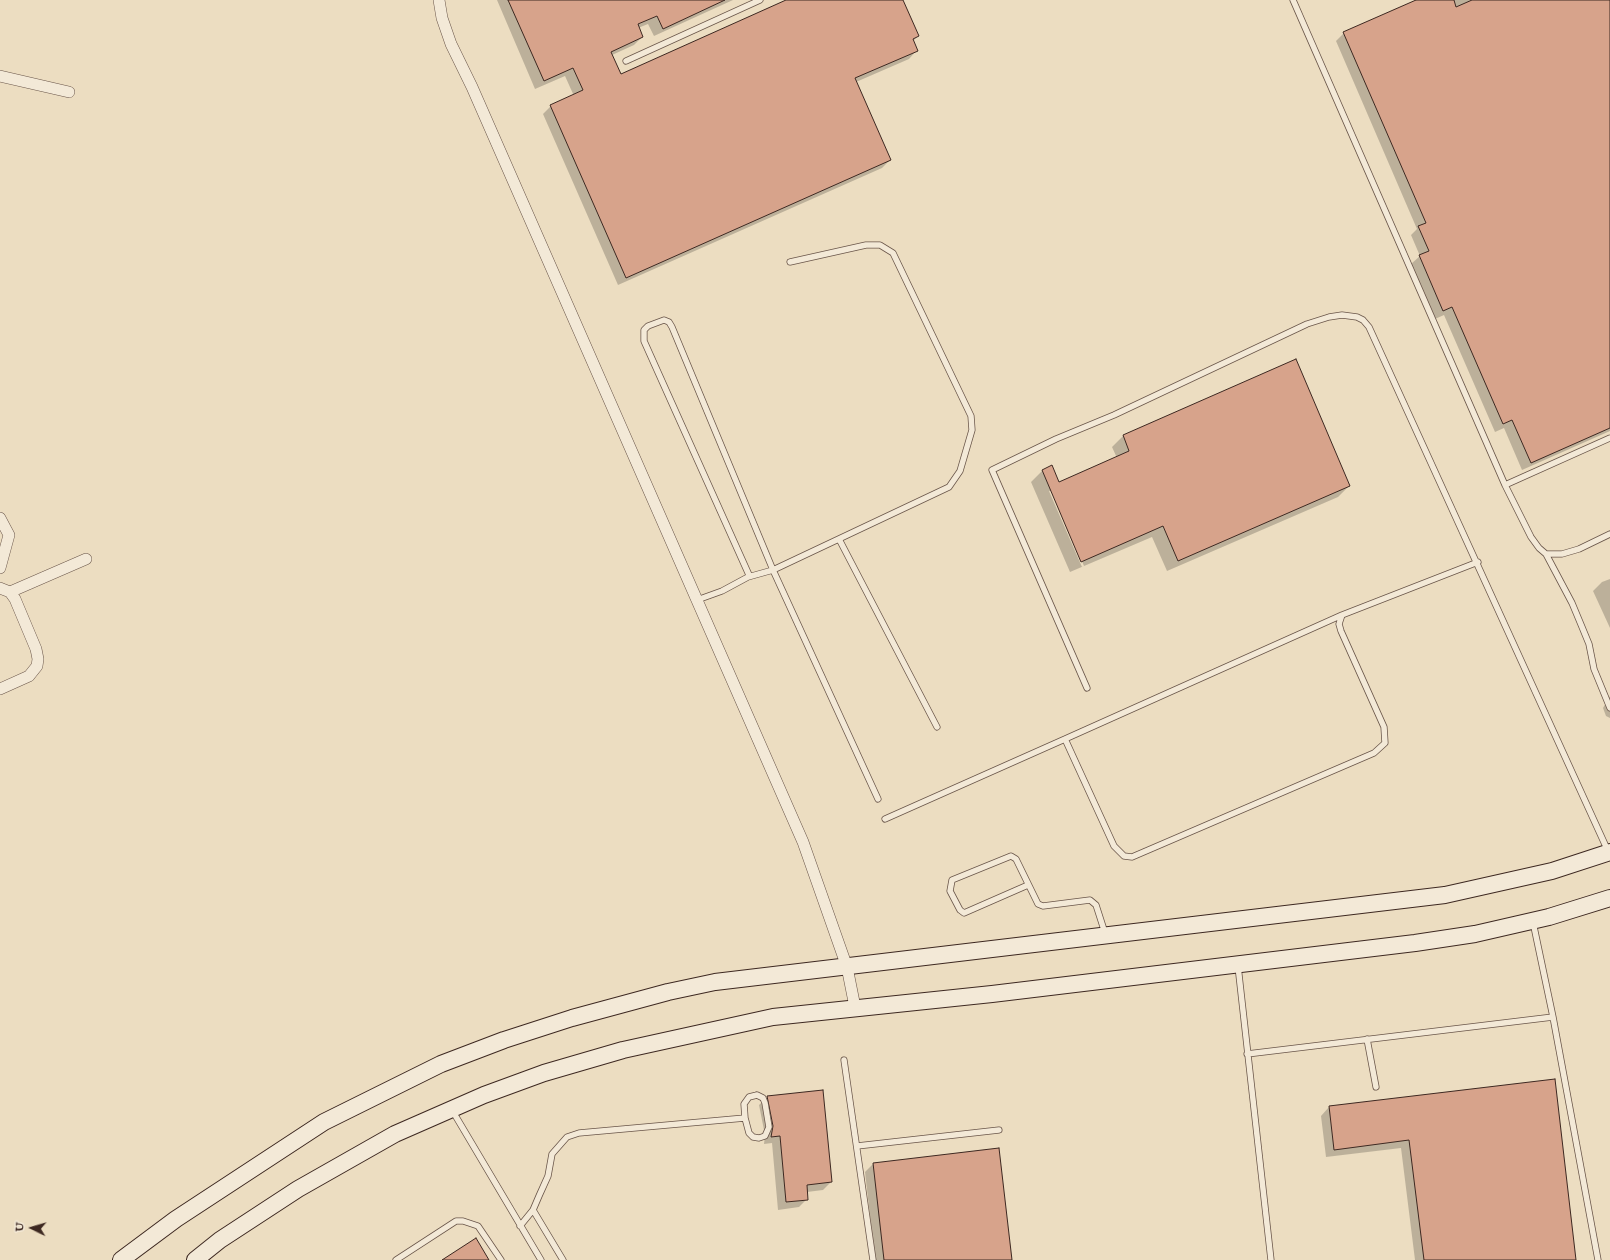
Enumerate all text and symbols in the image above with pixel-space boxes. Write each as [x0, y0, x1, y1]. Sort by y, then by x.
north arrow [12, 1208, 52, 1248]
text: U [13, 1222, 27, 1232]

